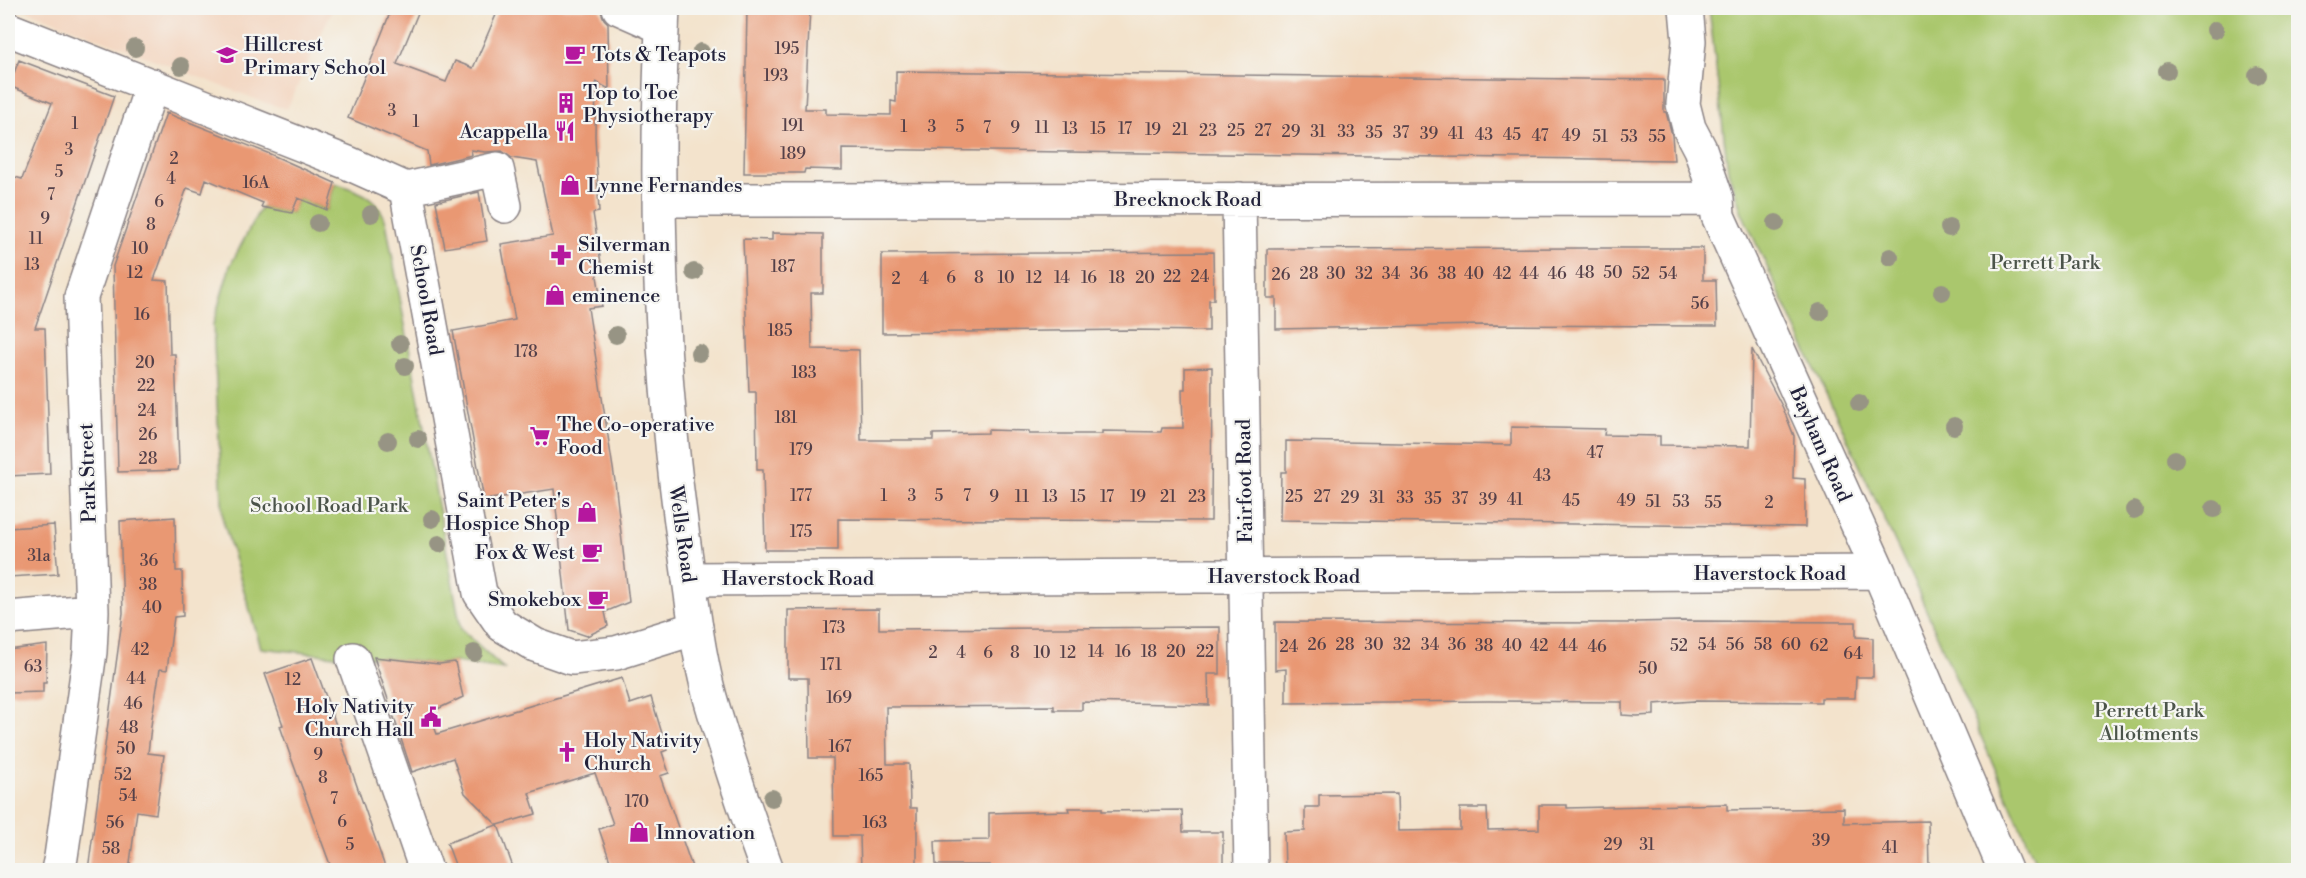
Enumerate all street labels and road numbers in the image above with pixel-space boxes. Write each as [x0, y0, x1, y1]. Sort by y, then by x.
street label: Brecknock Road [1113, 188, 1262, 213]
street label: School Road [403, 243, 448, 358]
street label: Bayham Road [1783, 382, 1856, 507]
street label: Fairfoot Road [1232, 418, 1259, 543]
street label: Park Street [74, 423, 103, 523]
street label: Wells Road [662, 483, 701, 585]
street label: Haverstock Road [1694, 562, 1847, 587]
street label: Haverstock Road [1208, 565, 1361, 590]
street label: Haverstock Road [722, 567, 875, 592]

